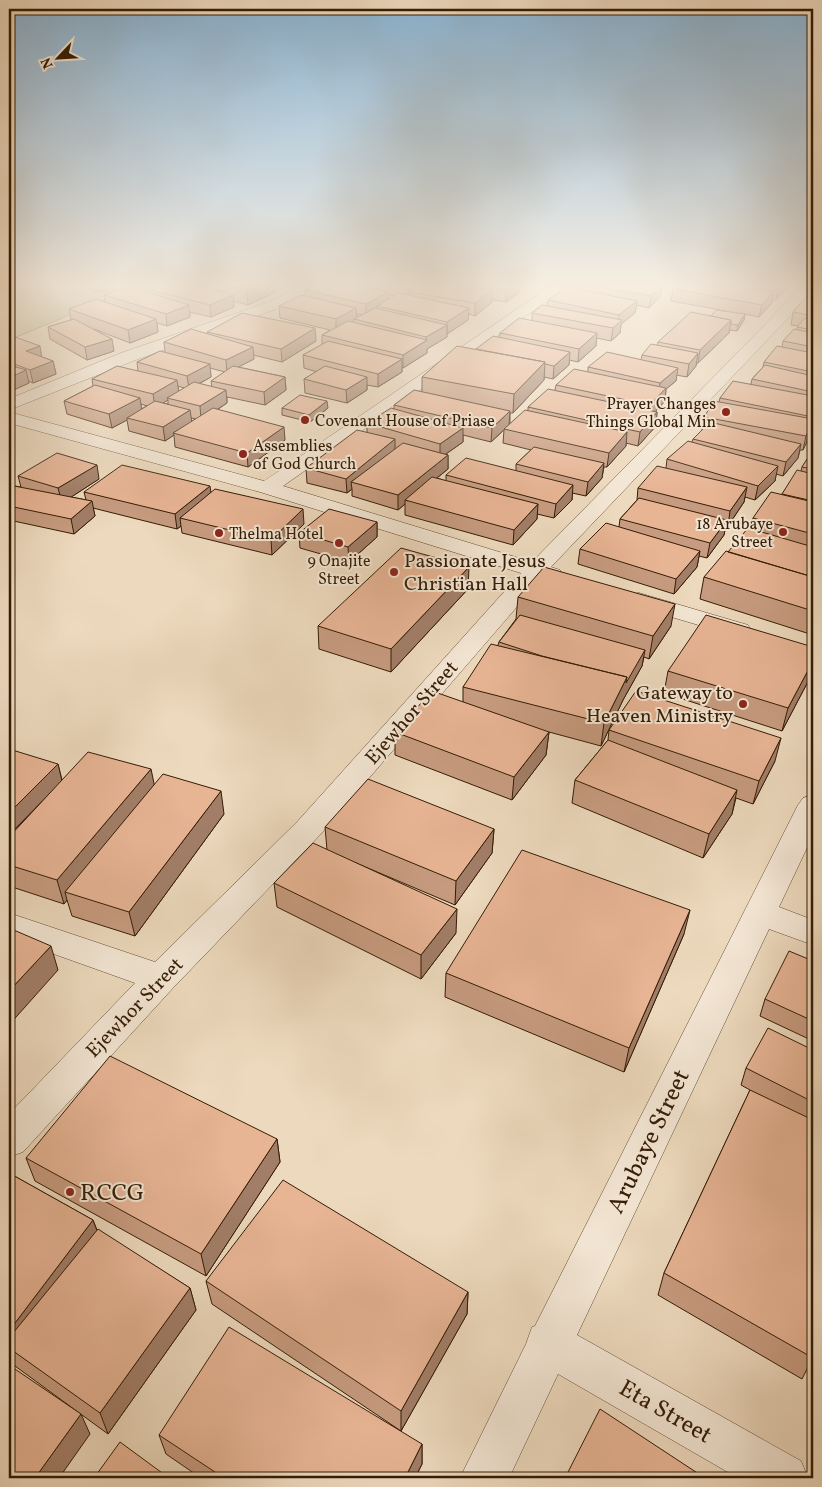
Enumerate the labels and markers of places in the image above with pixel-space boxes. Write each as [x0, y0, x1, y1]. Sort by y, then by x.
place label: Prayer Changes Things Global Min [586, 394, 716, 434]
marker: Prayer Changes Things Global Min [720, 406, 732, 418]
place label: Covenant House of Priase [315, 411, 495, 433]
marker: Covenant House of Priase [299, 414, 311, 426]
place label: Assemblies of God Church [253, 436, 356, 476]
marker: Assemblies of God Church [237, 448, 249, 460]
place label: 18 Arubaye Street [696, 514, 773, 554]
place label: Thelma Hotel [229, 524, 324, 546]
marker: 18 Arubaye Street [777, 526, 789, 538]
marker: Thelma Hotel [213, 527, 225, 539]
marker: 9 Onajite Street [333, 537, 345, 549]
place label: Passionate Jesus Christian Hall [404, 548, 546, 599]
place label: 9 Onajite Street [307, 551, 371, 591]
marker: Passionate Jesus Christian Hall [388, 566, 400, 578]
place label: Gateway to Heaven Ministry [586, 680, 733, 731]
marker: Gateway to Heaven Ministry [737, 698, 749, 710]
place label: RCCG [80, 1177, 144, 1211]
marker: RCCG [64, 1186, 76, 1198]

